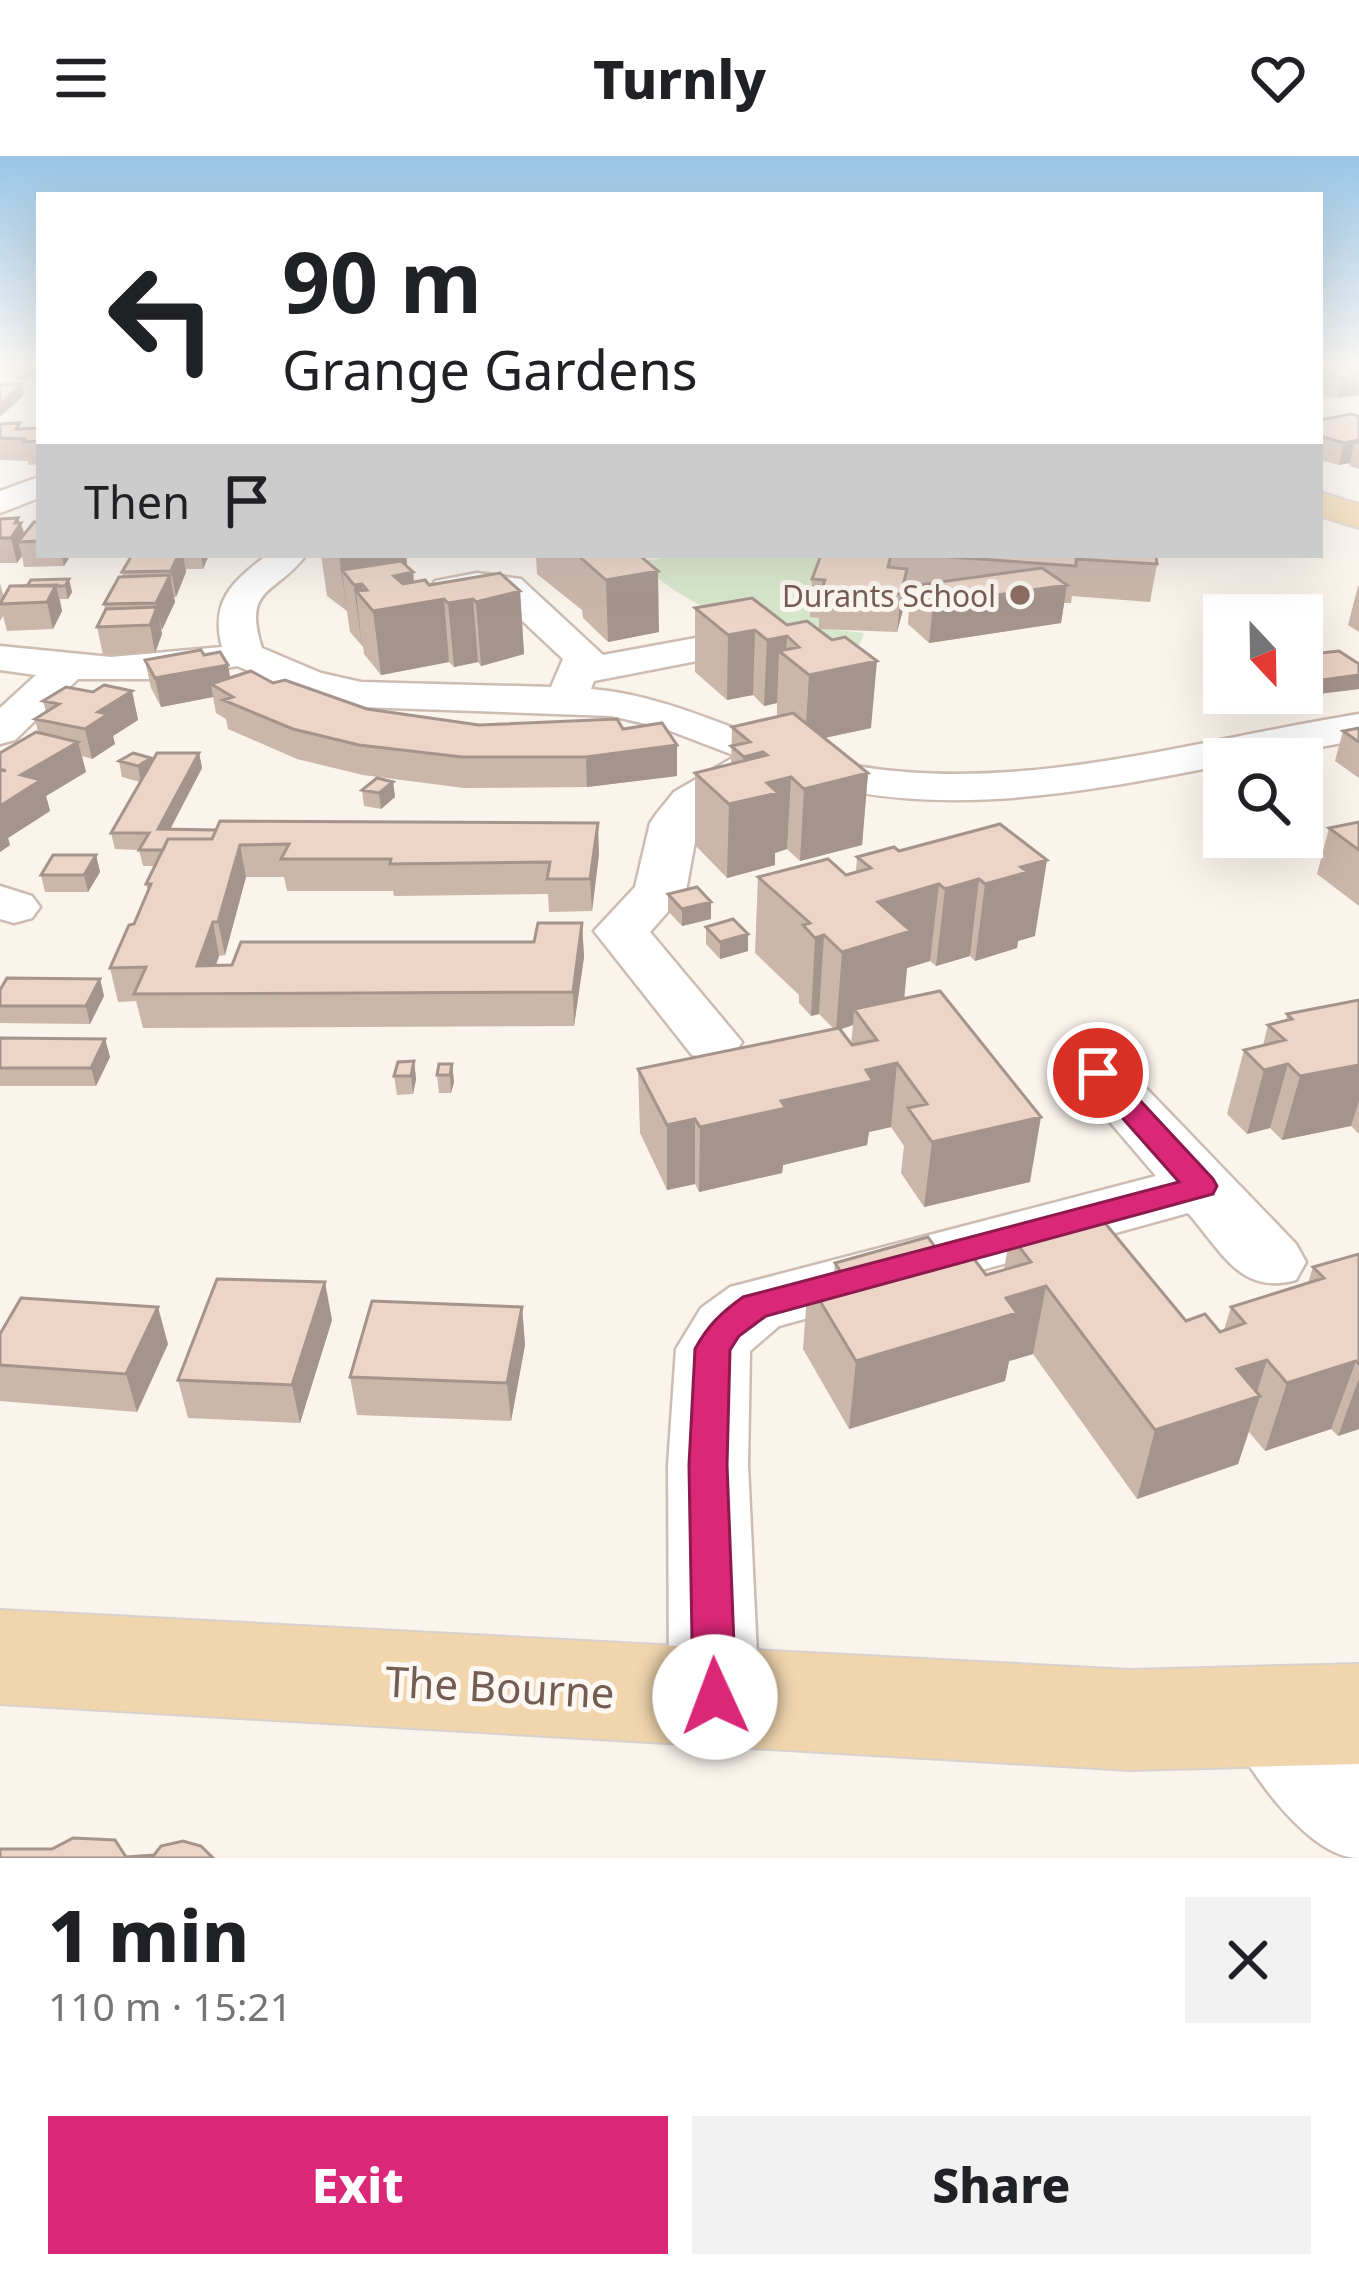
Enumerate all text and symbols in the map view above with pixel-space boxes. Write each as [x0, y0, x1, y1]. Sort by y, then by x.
text: Turnly [593, 41, 766, 115]
icon: menu [48, 45, 114, 111]
icon: heart [1245, 45, 1311, 111]
text: 90 m [282, 223, 482, 338]
icon: left [84, 240, 240, 396]
text: Grange Gardens [282, 332, 698, 406]
icon: arrive [214, 468, 280, 534]
text: Then [84, 471, 190, 532]
place label: Durants School [782, 575, 996, 616]
marker: Durants School [1007, 582, 1033, 608]
north arrow [1203, 594, 1323, 714]
map controls [1203, 594, 1323, 858]
button: search [1203, 738, 1323, 858]
pin [1047, 1022, 1149, 1124]
icon: arrive [1065, 1040, 1131, 1106]
position arrow [652, 1634, 778, 1760]
street label: The Bourne [384, 1652, 616, 1720]
text: 1 min [48, 1885, 249, 1983]
button: close [1185, 1897, 1311, 2023]
text: 110 m · 15:21 [48, 1979, 292, 2032]
button: Exit [48, 2116, 668, 2254]
button: Share [692, 2116, 1311, 2254]

